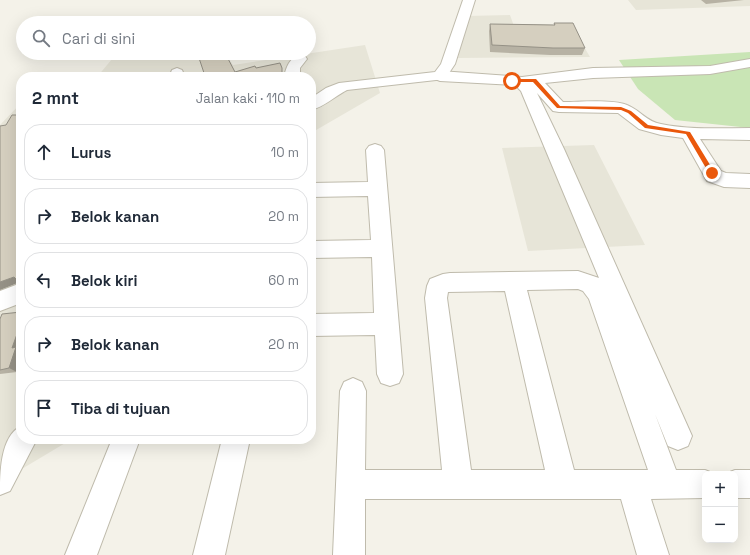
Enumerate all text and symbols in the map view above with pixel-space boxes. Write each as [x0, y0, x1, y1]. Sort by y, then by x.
search box [16, 16, 316, 60]
icon: search [30, 27, 52, 49]
text: Cari di sini [62, 29, 135, 48]
route start [503, 72, 521, 90]
text: 2 mnt [32, 87, 79, 109]
text: Jalan kaki · 110 m [196, 90, 300, 107]
icon: ahead [33, 141, 55, 163]
text: Lurus [71, 143, 111, 162]
text: 10 m [271, 144, 299, 161]
route end [703, 164, 721, 182]
icon: right [33, 205, 55, 227]
text: Belok kanan [71, 207, 159, 226]
text: 20 m [268, 208, 299, 225]
icon: left [33, 269, 55, 291]
text: Belok kiri [71, 271, 137, 290]
text: 60 m [268, 272, 299, 289]
icon: right [33, 333, 55, 355]
text: Belok kanan [71, 335, 159, 354]
text: 20 m [268, 336, 299, 353]
icon: arrive [33, 397, 55, 419]
text: Tiba di tujuan [71, 399, 170, 418]
map controls [702, 471, 738, 543]
button: + [702, 471, 738, 507]
button: − [702, 507, 738, 543]

